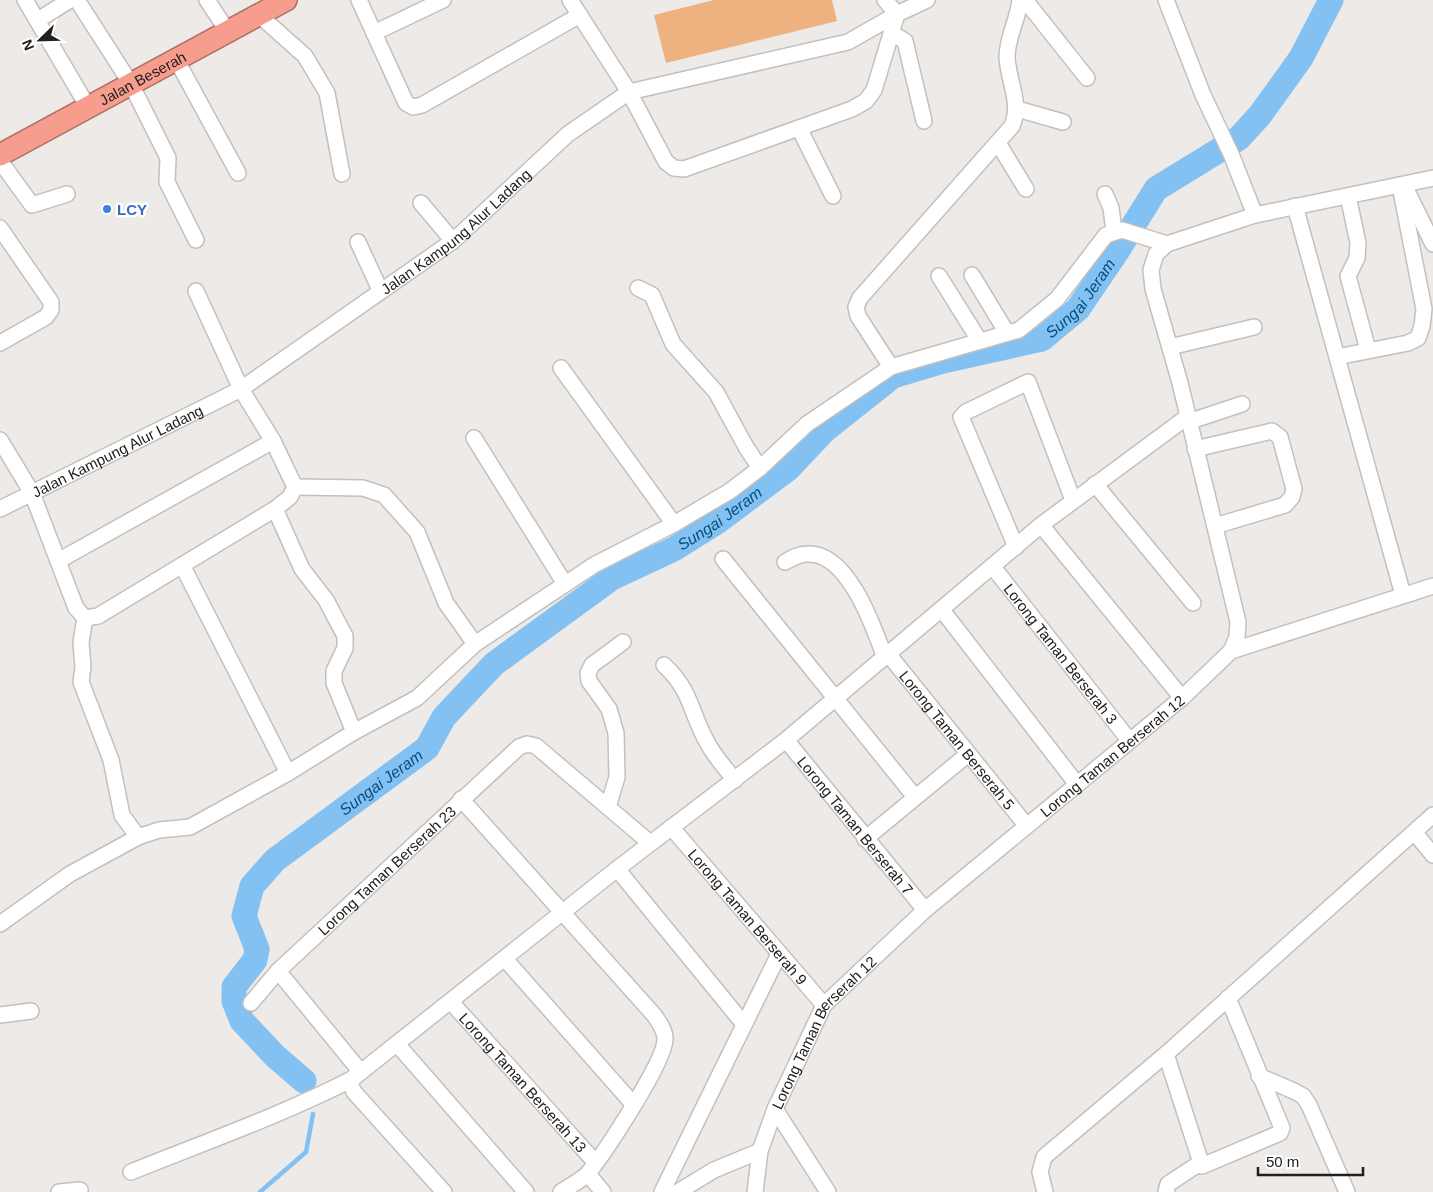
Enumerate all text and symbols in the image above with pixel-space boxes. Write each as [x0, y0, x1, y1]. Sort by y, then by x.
north arrow [15, 15, 65, 65]
text: N [19, 37, 37, 53]
street label: Jalan Beserah [96, 47, 189, 108]
street label: Jalan Kampung Alur Ladang [378, 165, 534, 297]
place label: LCY [117, 201, 147, 218]
marker: LCY [101, 203, 113, 215]
water label: Sungai Jeram [1042, 255, 1118, 341]
street label: Jalan Kampung Alur Ladang [29, 401, 205, 500]
water label: Sungai Jeram [674, 483, 765, 553]
street label: Lorong Taman Berserah 3 [1001, 580, 1121, 727]
street label: Lorong Taman Berserah 5 [896, 667, 1018, 813]
street label: Lorong Taman Berserah 12 [1037, 691, 1187, 820]
water label: Sungai Jeram [336, 746, 426, 818]
street label: Lorong Taman Berserah 7 [794, 753, 917, 898]
street label: Lorong Taman Berserah 23 [314, 802, 459, 938]
street label: Lorong Taman Berserah 9 [685, 845, 811, 988]
street label: Lorong Taman Berserah 12 [768, 952, 879, 1111]
street label: Lorong Taman Berserah 13 [456, 1009, 590, 1155]
scale bar [1258, 1144, 1363, 1176]
text: 50 m [1266, 1153, 1299, 1170]

